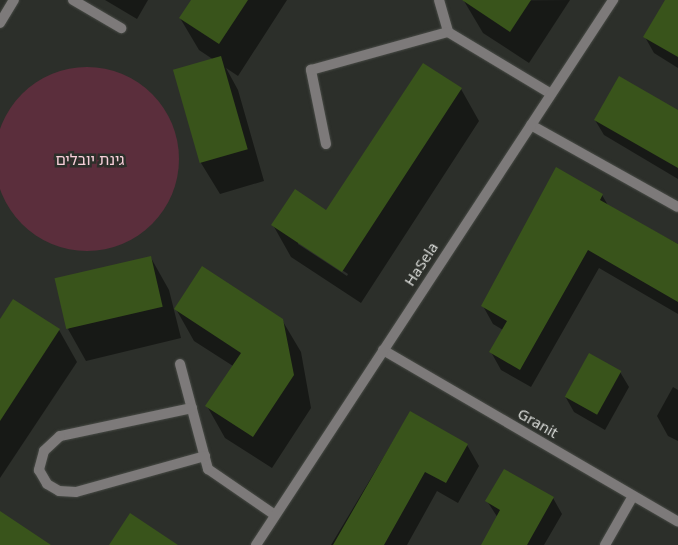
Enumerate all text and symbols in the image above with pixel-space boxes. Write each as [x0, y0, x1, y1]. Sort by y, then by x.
park label: גינת יובלים [56, 151, 124, 169]
street label: HaSela [400, 239, 442, 289]
street label: Granit [515, 404, 561, 442]

